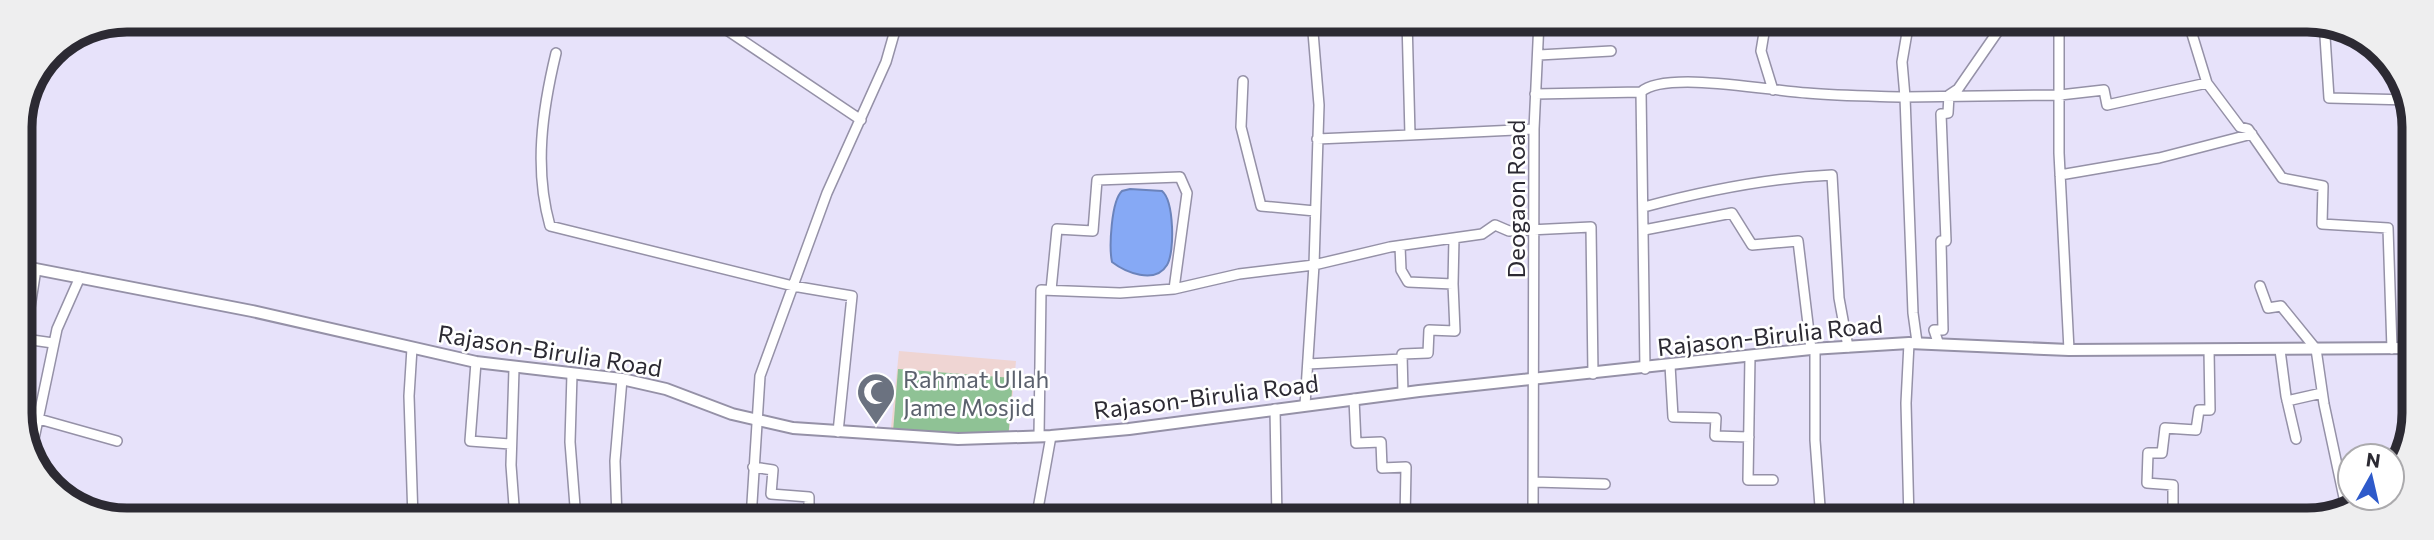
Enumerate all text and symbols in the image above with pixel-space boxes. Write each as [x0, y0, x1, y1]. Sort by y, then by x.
street label: Deogaon Road [1501, 120, 1530, 278]
street label: Rajason-Birulia Road [1656, 309, 1884, 361]
street label: Rajason-Birulia Road [436, 318, 664, 382]
place label: Rahmat Ullah Jame Mosjid [903, 364, 1049, 421]
street label: Rajason-Birulia Road [1092, 368, 1320, 424]
mosque icon: Rahmat Ullah Jame Mosjid [855, 371, 897, 426]
north arrow [2336, 442, 2406, 512]
text: N [2365, 447, 2382, 472]

